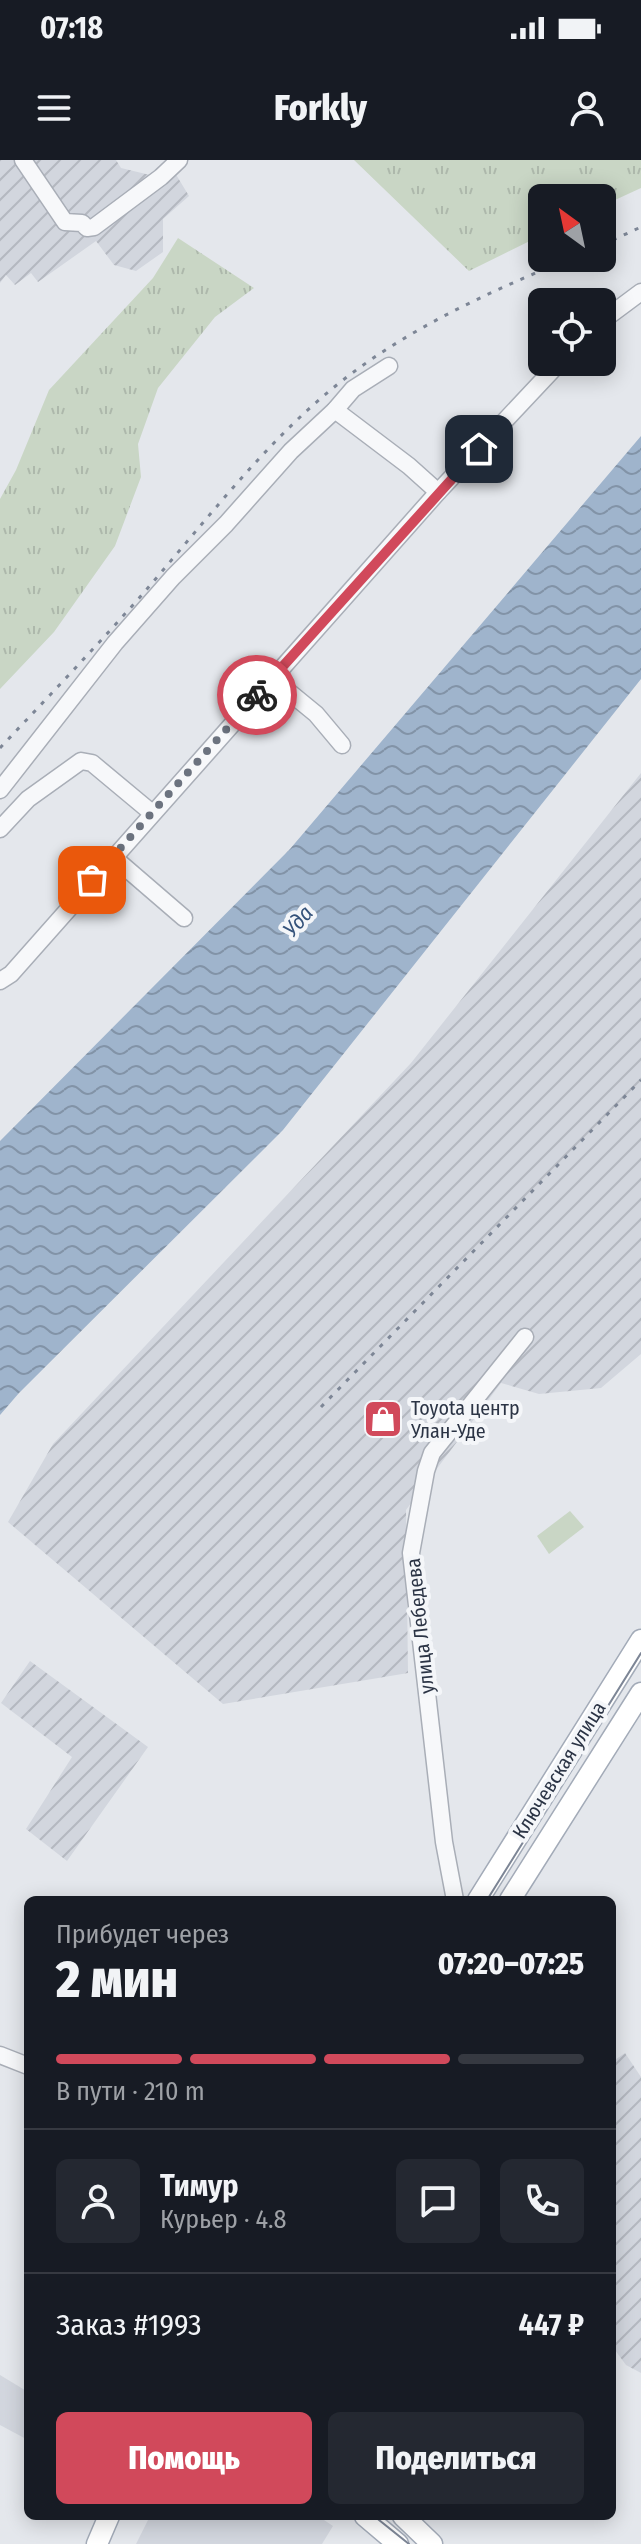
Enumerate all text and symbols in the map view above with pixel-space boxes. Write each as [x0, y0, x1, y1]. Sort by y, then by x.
text: 07:18 [40, 10, 103, 46]
icon: menu [32, 86, 76, 130]
text: Forkly [274, 86, 367, 130]
icon: person [565, 86, 609, 130]
north arrow [528, 184, 616, 272]
map controls [528, 184, 616, 376]
button: locate [528, 288, 616, 376]
pin [445, 415, 513, 483]
icon: home [457, 427, 501, 471]
courier [217, 655, 297, 735]
icon: bike [235, 673, 279, 717]
pin [58, 846, 126, 914]
icon: bag [70, 858, 114, 902]
water label: Уда [277, 900, 319, 942]
place label: Toyota центр Улан-Уде [410, 1396, 520, 1443]
shop icon: Toyota центр Улан-Уде [362, 1398, 404, 1440]
street label: улица Лебедева [401, 1557, 439, 1695]
street label: Ключевская улица [507, 1697, 611, 1843]
text: Прибудет через [56, 1919, 229, 1950]
text: 07:20–07:25 [438, 1946, 584, 1982]
text: 2 мин [56, 1948, 178, 2011]
text: В пути · 210 m [56, 2076, 205, 2107]
button: person [56, 2159, 140, 2243]
button: chat [396, 2159, 480, 2243]
button: phone [500, 2159, 584, 2243]
text: Тимур [160, 2168, 239, 2204]
text: Курьер · 4.8 [160, 2204, 287, 2235]
text: Заказ #1993 [56, 2307, 202, 2343]
text: 447 ₽ [519, 2307, 584, 2343]
button: Помощь [56, 2412, 312, 2504]
button: Поделиться [328, 2412, 584, 2504]

